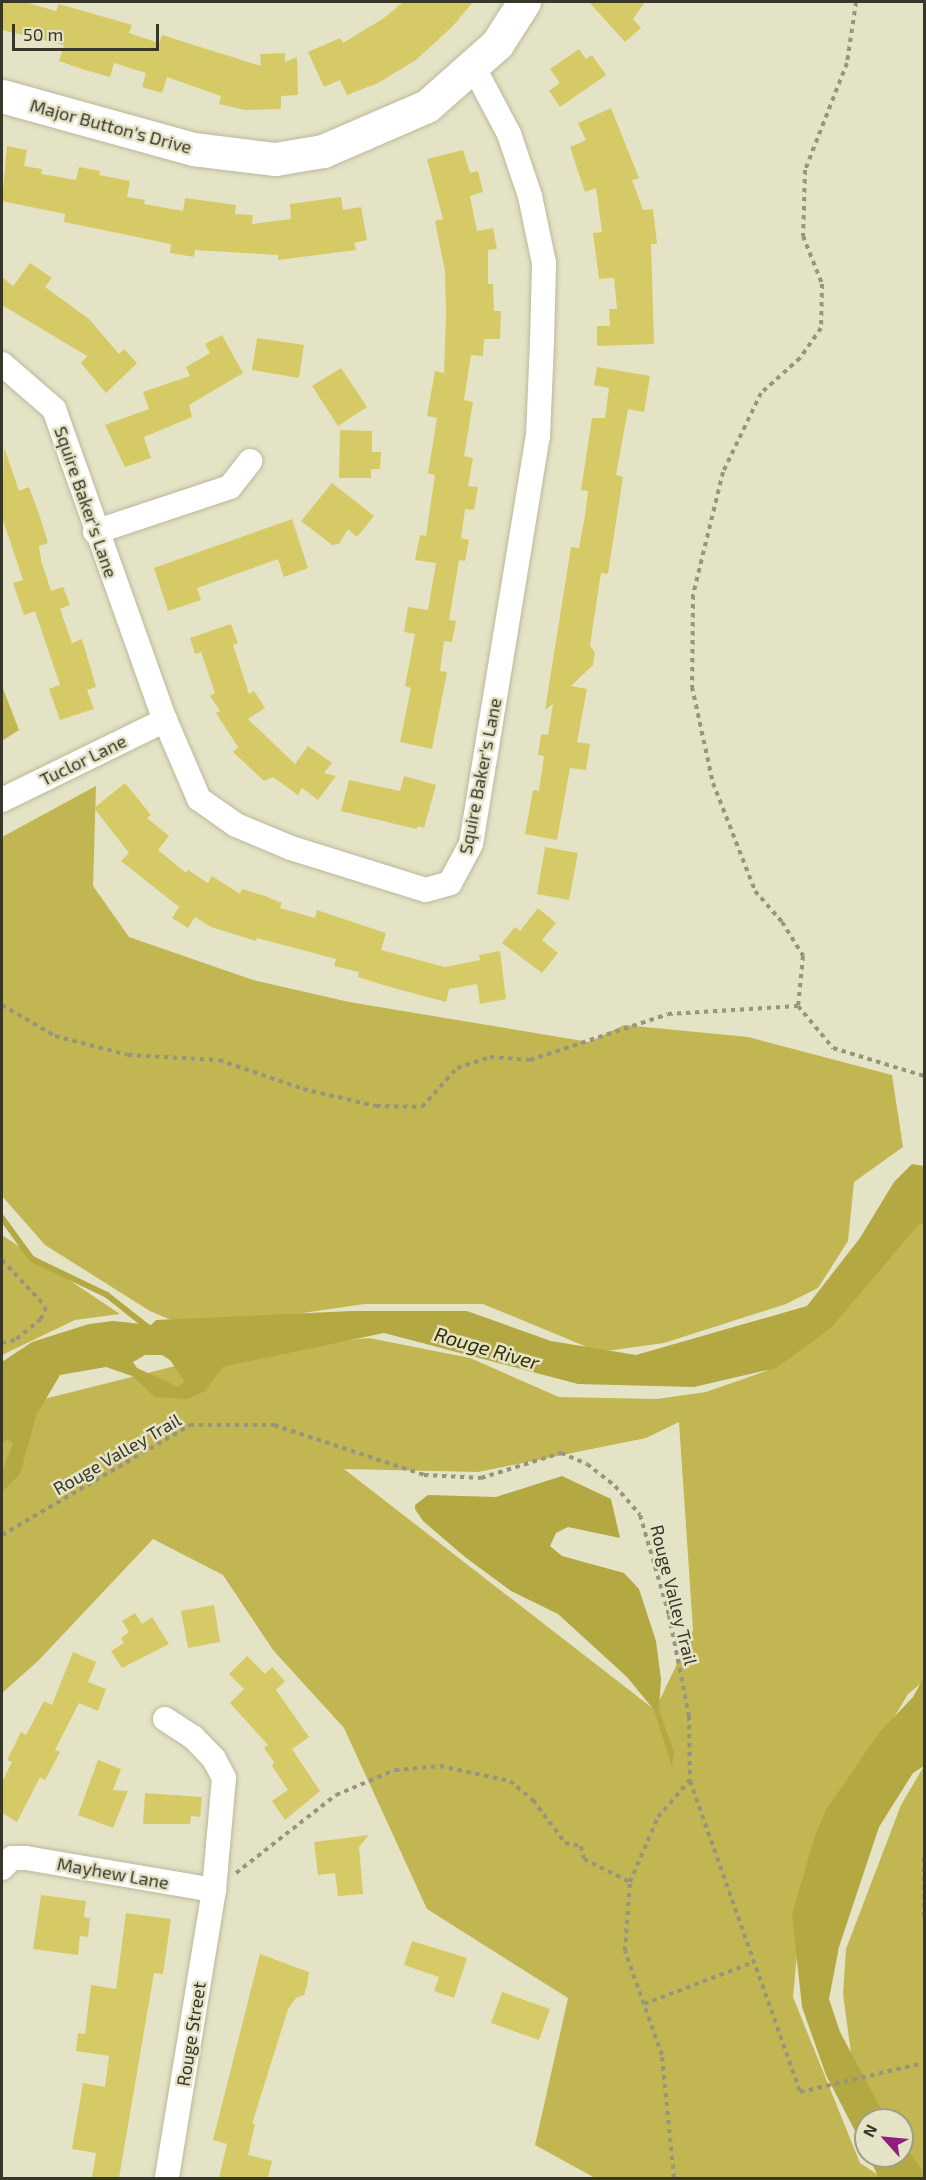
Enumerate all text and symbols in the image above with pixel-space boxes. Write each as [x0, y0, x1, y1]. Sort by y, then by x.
scale bar [15, 12, 162, 50]
text: 50 m [23, 23, 63, 45]
street label: Major Button's Drive [28, 94, 194, 158]
street label: Squire Baker's Lane [50, 423, 122, 581]
street label: Squire Baker's Lane [454, 696, 506, 856]
street label: Tuclor Lane [36, 730, 130, 790]
water label: Rouge River [432, 1322, 542, 1374]
street label: Rouge Valley Trail [49, 1408, 185, 1500]
street label: Rouge Valley Trail [646, 1522, 702, 1668]
street label: Mayhew Lane [55, 1853, 171, 1893]
street label: Rouge Street [172, 1980, 210, 2088]
north arrow [854, 2108, 914, 2168]
text: N [858, 2121, 880, 2140]

